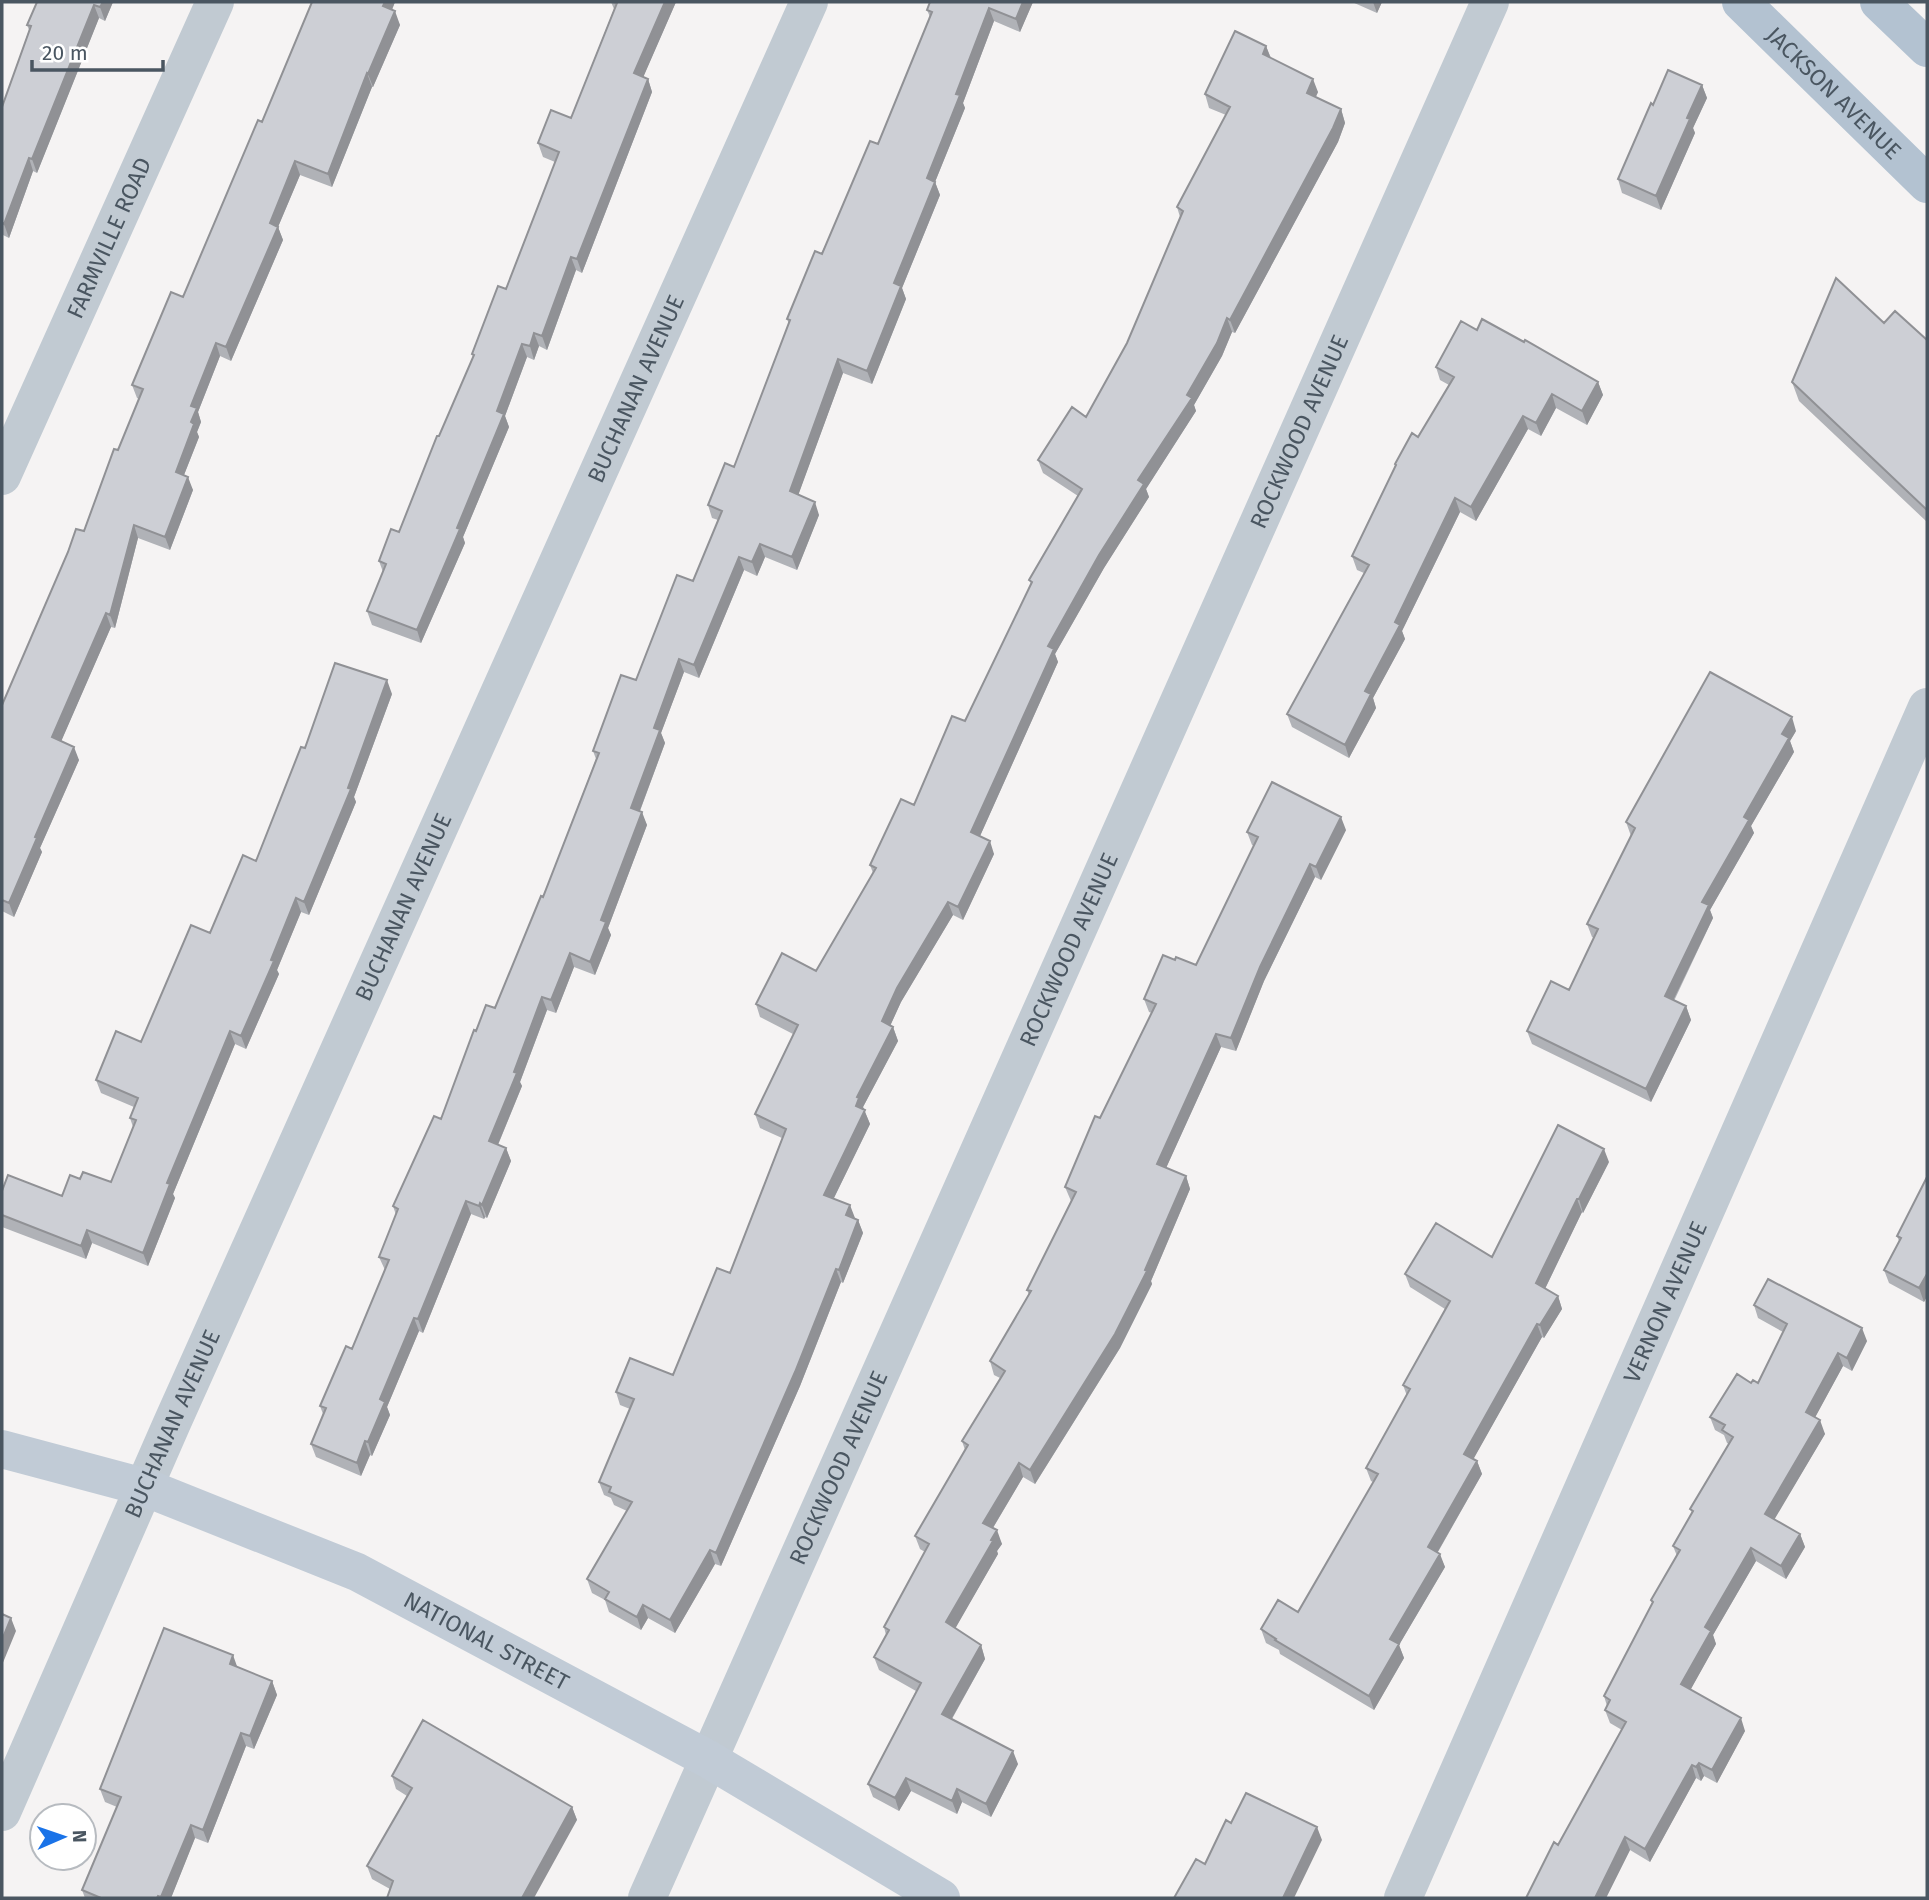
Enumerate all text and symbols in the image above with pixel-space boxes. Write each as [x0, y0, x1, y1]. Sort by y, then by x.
street label: JACKSON AVENUE [1761, 21, 1907, 165]
scale bar [32, 28, 163, 72]
text: 20 m [42, 40, 88, 66]
street label: FARMVILLE ROAD [61, 153, 157, 323]
street label: BUCHANAN AVENUE [581, 290, 690, 487]
street label: ROCKWOOD AVENUE [1244, 330, 1354, 533]
street label: BUCHANAN AVENUE [349, 809, 458, 1005]
street label: ROCKWOOD AVENUE [1013, 848, 1124, 1051]
street label: VERNON AVENUE [1617, 1217, 1713, 1387]
street label: BUCHANAN AVENUE [118, 1325, 226, 1522]
street label: ROCKWOOD AVENUE [783, 1366, 894, 1569]
street label: NATIONAL STREET [399, 1586, 574, 1696]
north arrow [28, 1802, 98, 1872]
text: N [68, 1830, 91, 1843]

